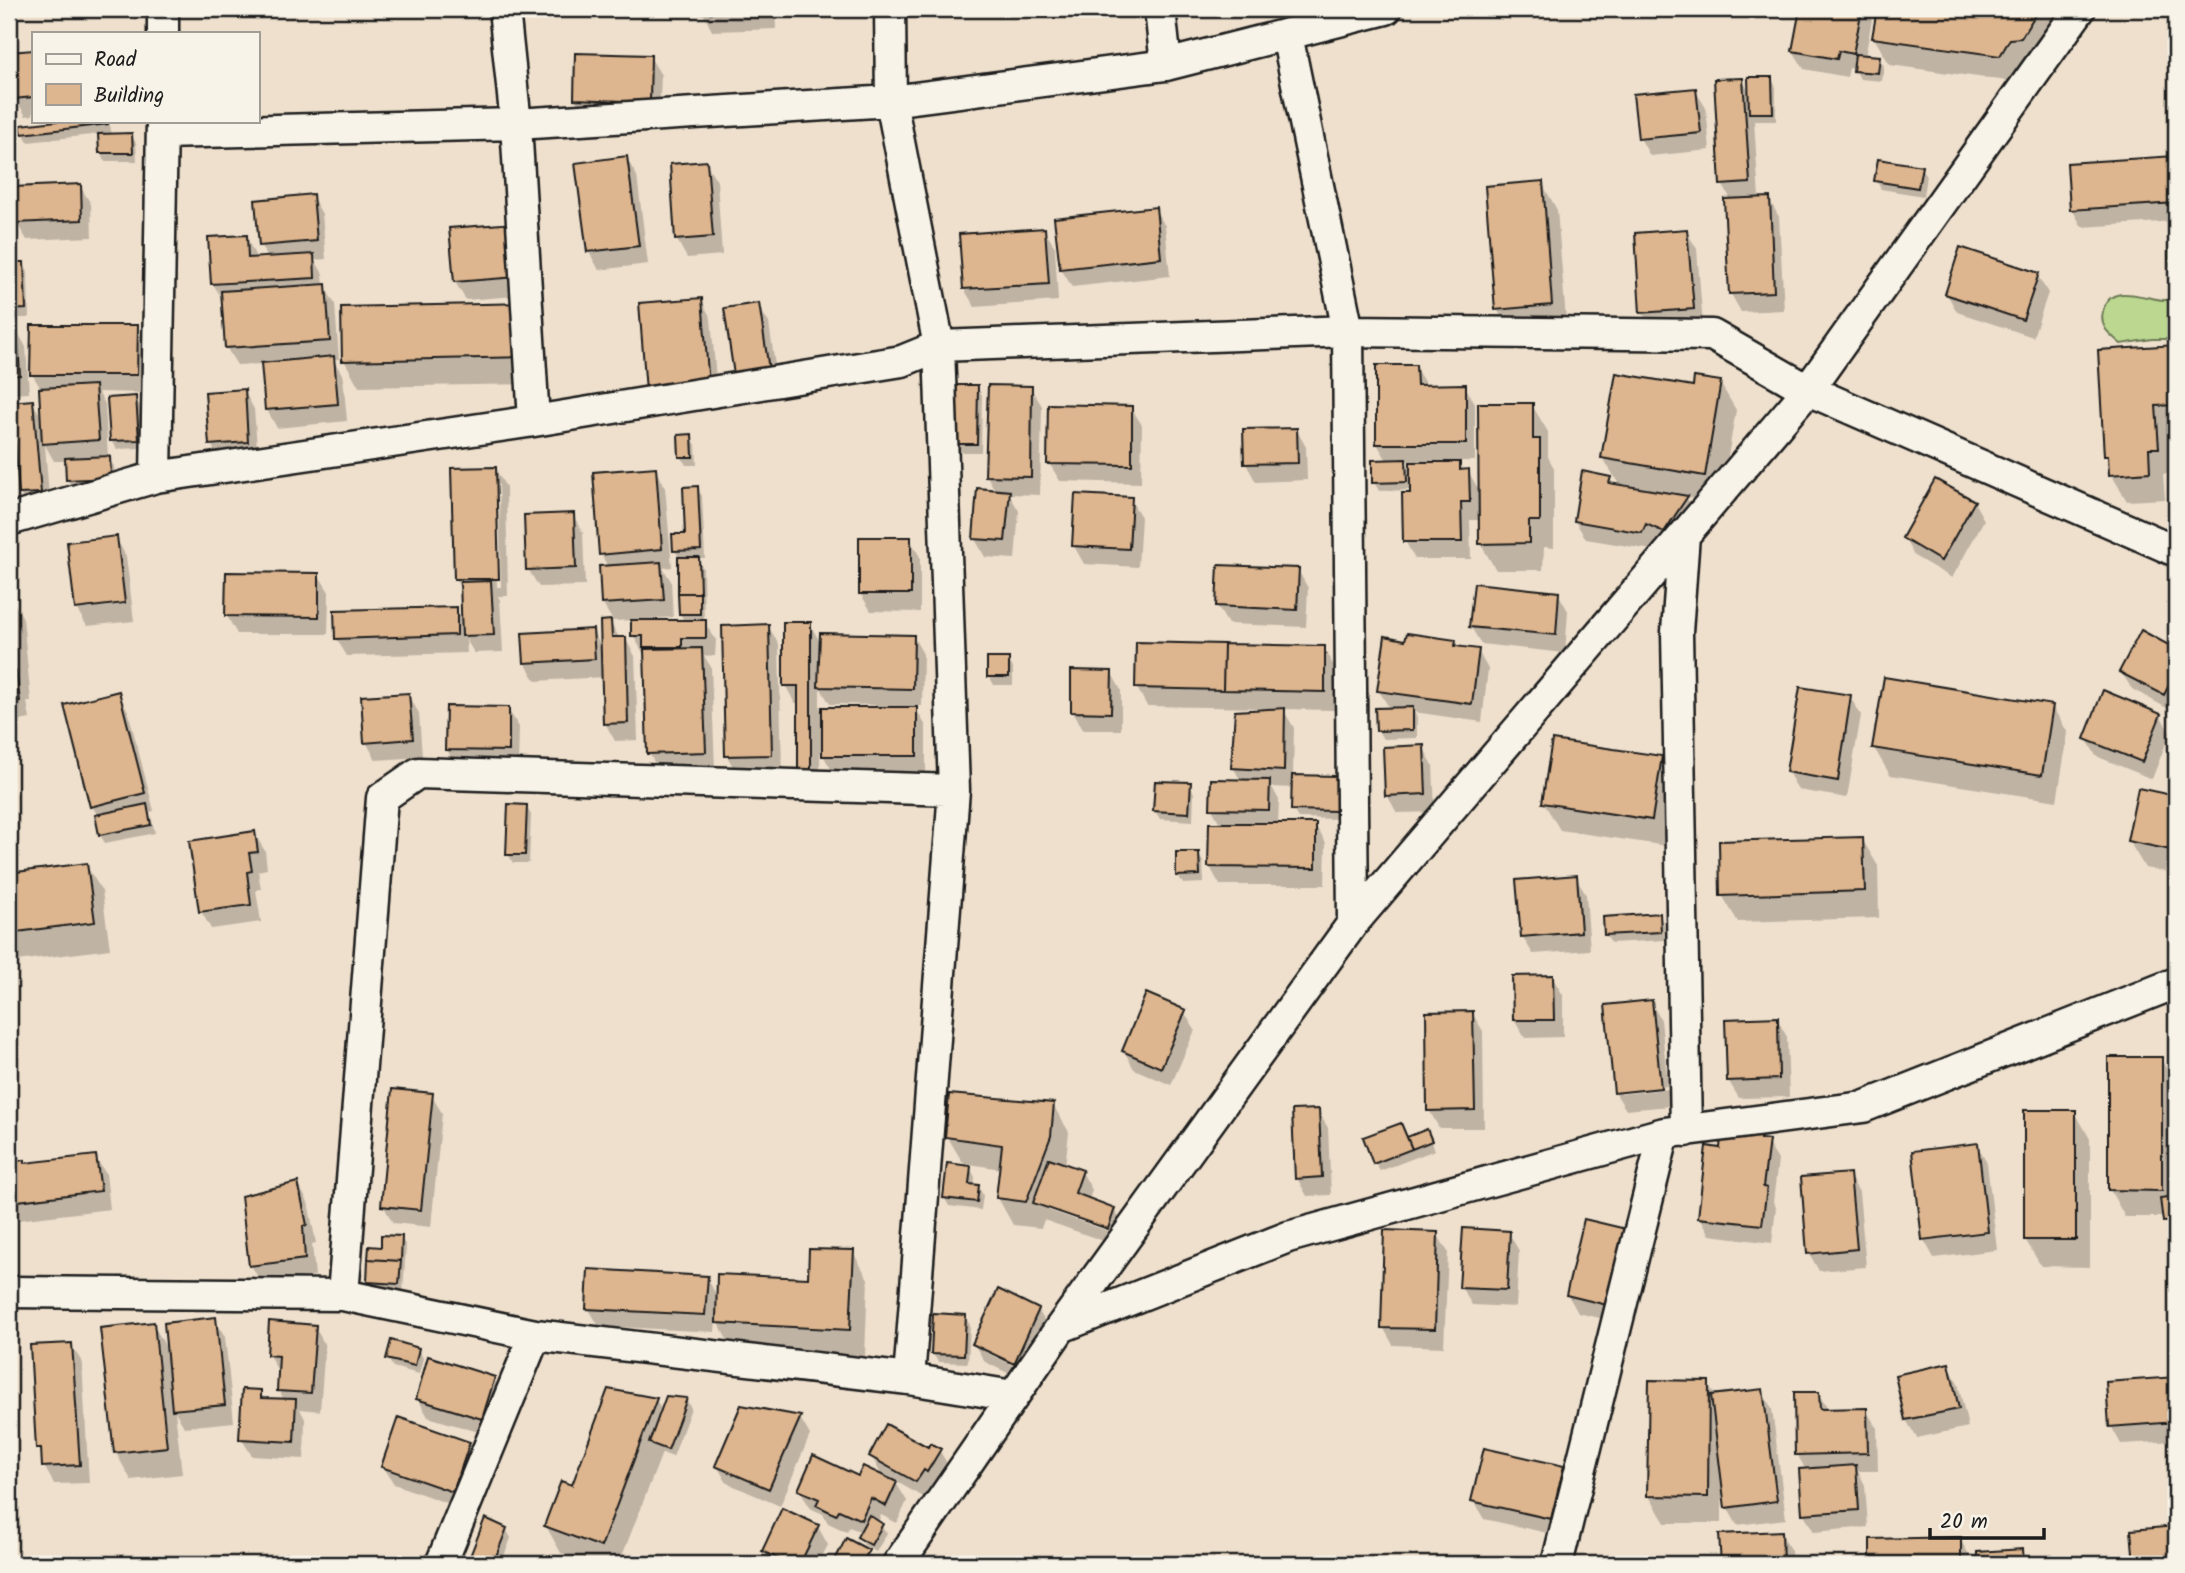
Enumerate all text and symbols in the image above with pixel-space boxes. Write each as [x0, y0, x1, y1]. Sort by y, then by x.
legend [32, 32, 259, 122]
text: Road [94, 44, 137, 77]
text: Building [94, 80, 164, 113]
scale bar [1930, 1496, 2043, 1540]
text: 20 m [1940, 1506, 1988, 1539]

